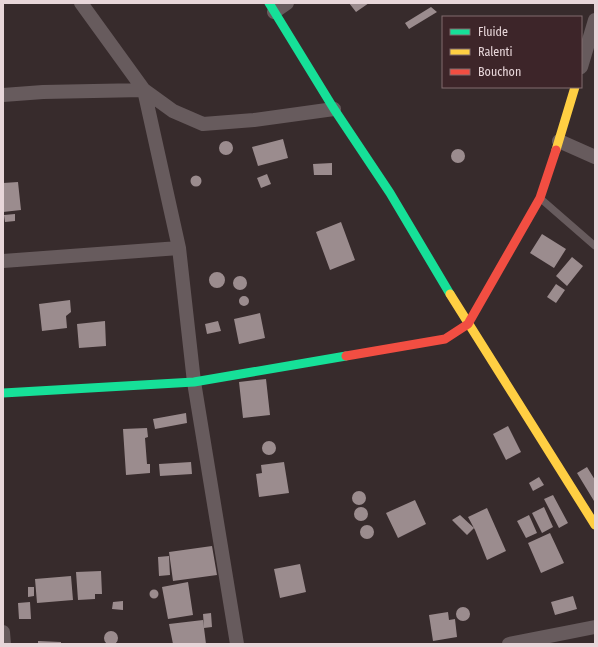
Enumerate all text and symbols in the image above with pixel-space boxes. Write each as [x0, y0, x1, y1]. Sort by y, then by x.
legend [442, 16, 582, 88]
text: Fluide [478, 25, 508, 39]
text: Ralenti [478, 45, 513, 59]
text: Bouchon [478, 65, 521, 79]

